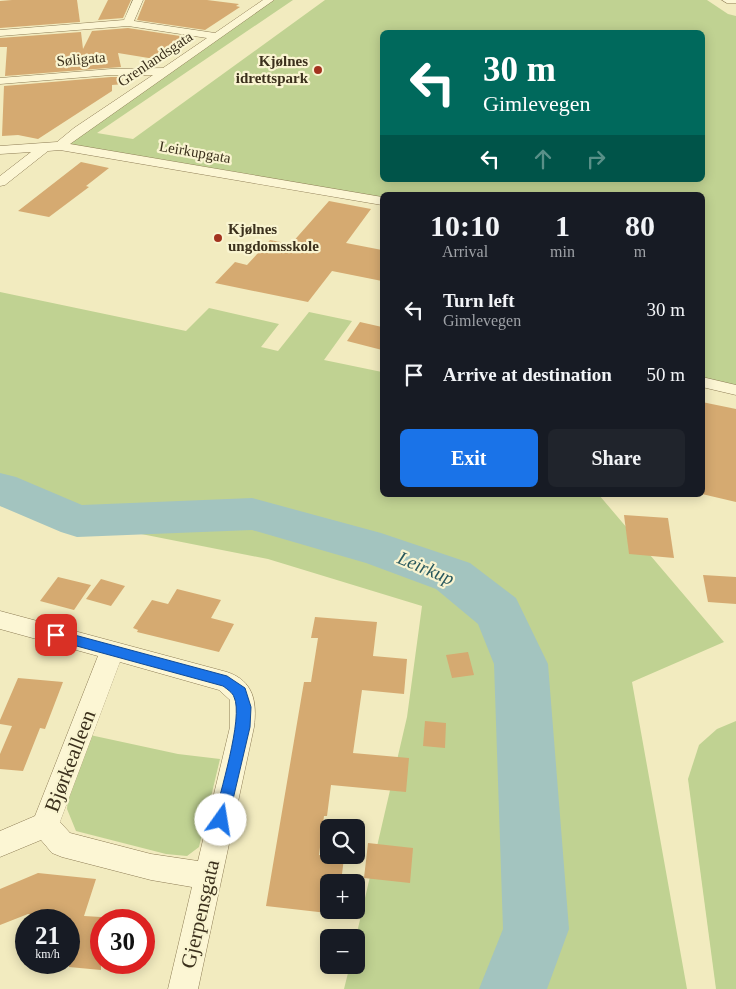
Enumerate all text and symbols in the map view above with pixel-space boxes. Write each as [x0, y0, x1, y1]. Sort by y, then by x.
street label: Grenlandsgata [115, 28, 196, 90]
street label: Søligata [56, 49, 107, 69]
icon: left [400, 50, 465, 115]
text: 30 m [483, 50, 556, 89]
place label: Kjølnes idrettspark [236, 53, 309, 86]
marker: Kjølnes idrettspark [312, 64, 324, 76]
text: Gimlevegen [483, 91, 591, 116]
street label: Leirkupgata [158, 138, 232, 166]
icon: left [476, 145, 504, 173]
icon: ahead [529, 145, 557, 173]
icon: right [582, 145, 610, 173]
text: 10:10 [430, 209, 500, 242]
text: 1 [555, 209, 570, 242]
text: 80 [625, 209, 655, 242]
place label: Kjølnes ungdomsskole [228, 221, 319, 254]
marker: Kjølnes ungdomsskole [212, 232, 224, 244]
text: Arrival [442, 243, 488, 260]
text: min [550, 243, 575, 260]
text: m [634, 243, 646, 260]
text: Turn left [443, 290, 515, 311]
icon: left [400, 296, 428, 324]
text: 30 m [646, 299, 685, 320]
text: Gimlevegen [443, 312, 521, 329]
icon: arrive [400, 361, 428, 389]
text: Arrive at destination [443, 364, 612, 385]
text: 50 m [646, 364, 685, 385]
button: Exit [400, 429, 538, 487]
button: Share [548, 429, 685, 487]
water label: Leirkup [394, 546, 457, 589]
pin [35, 614, 77, 656]
icon: arrive [42, 621, 70, 649]
street label: Bjørkealleen [40, 706, 101, 815]
position arrow [194, 793, 246, 845]
map controls [320, 819, 365, 974]
button: search [320, 819, 365, 864]
street label: Gjerpensgata [176, 857, 224, 971]
button: + [320, 874, 365, 919]
speed limit sign: 30 [90, 909, 155, 974]
text: 21 [35, 922, 60, 949]
button: − [320, 929, 365, 974]
text: km/h [35, 947, 60, 961]

